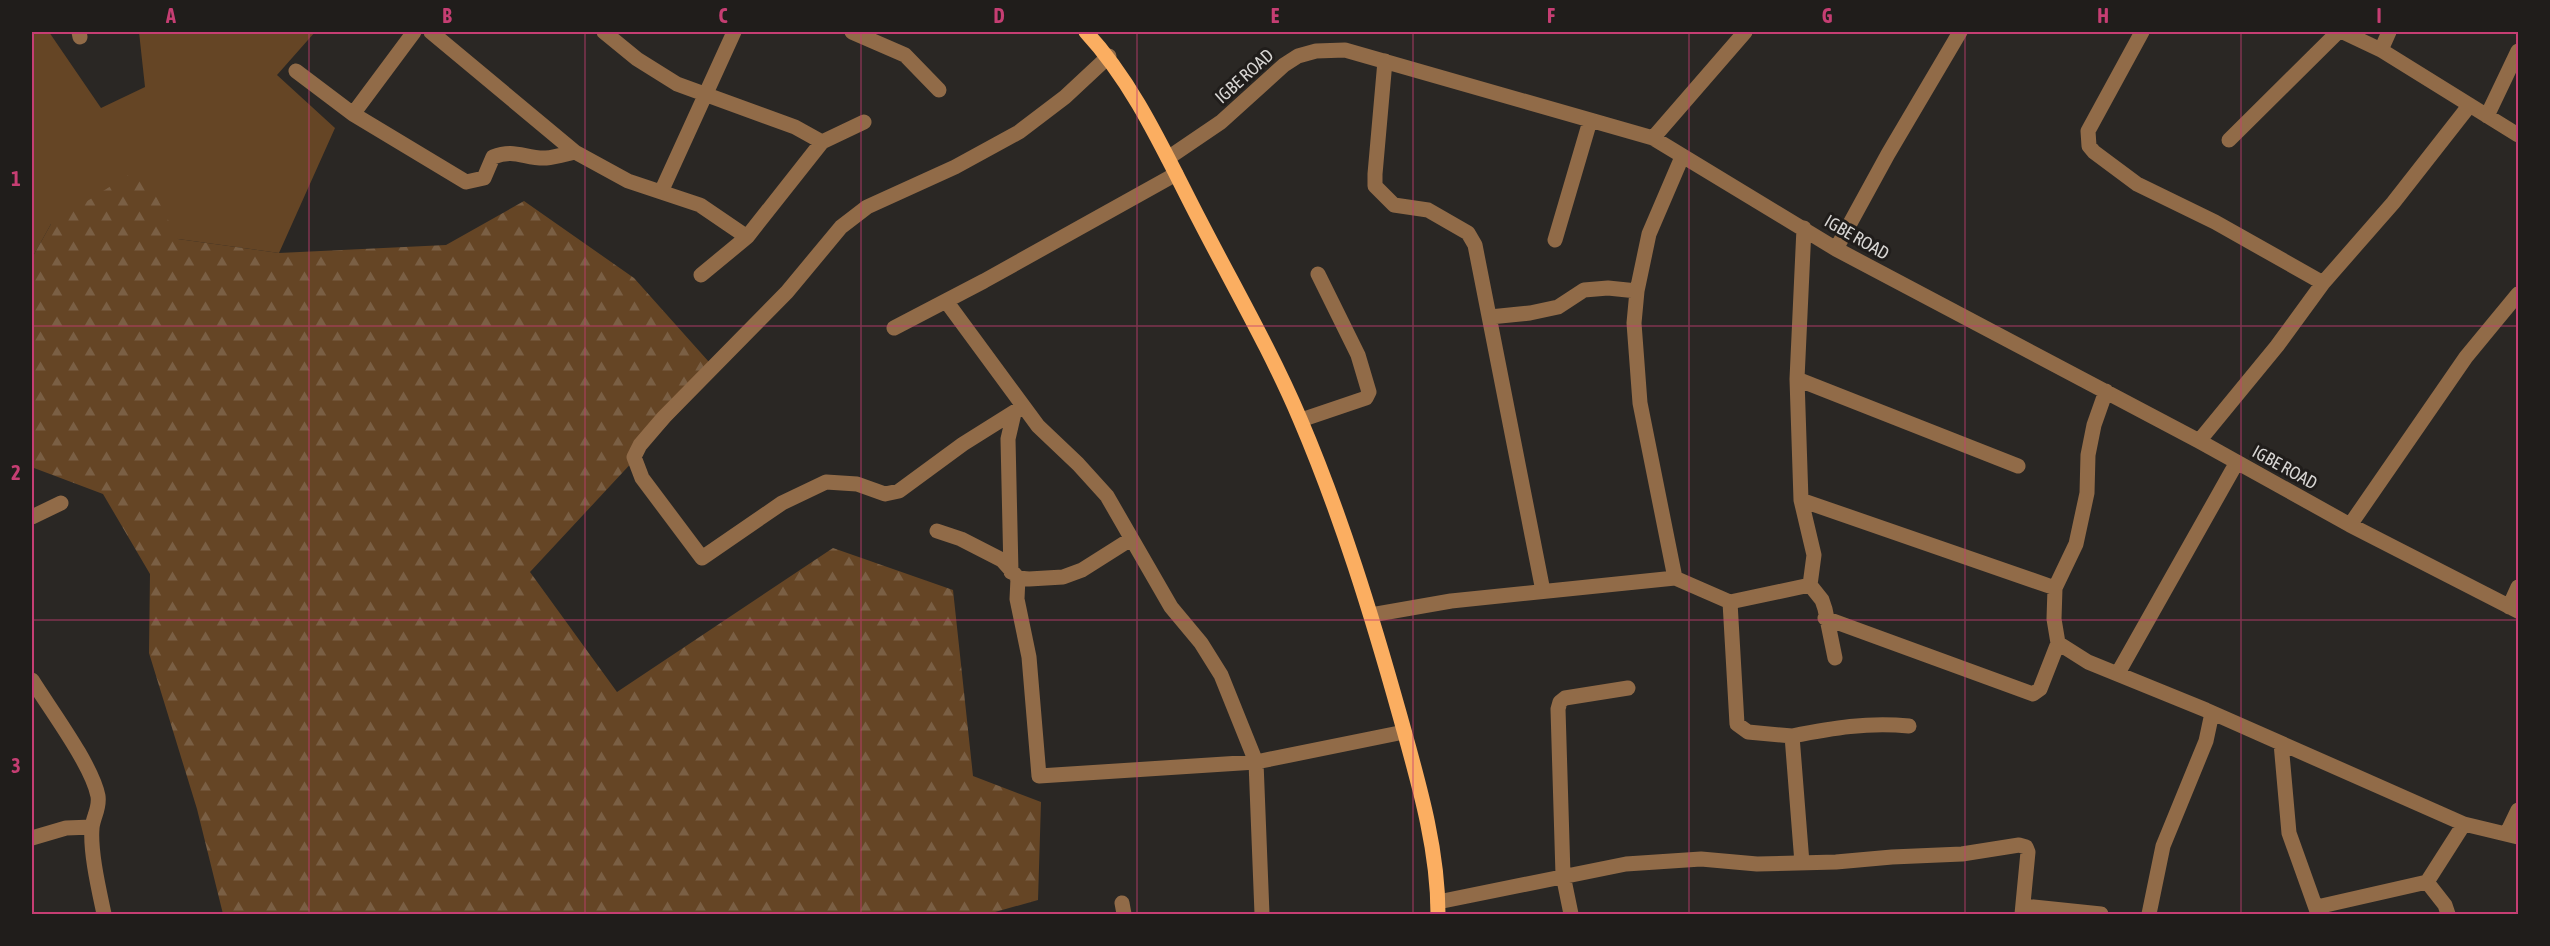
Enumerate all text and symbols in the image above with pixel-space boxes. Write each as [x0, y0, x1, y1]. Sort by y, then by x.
text: A [165, 4, 176, 27]
text: B [442, 4, 452, 27]
text: C [719, 4, 728, 27]
text: D [993, 4, 1005, 27]
text: E [1271, 4, 1280, 27]
text: F [1547, 4, 1555, 27]
text: G [1822, 4, 1833, 27]
text: H [2097, 4, 2109, 27]
text: I [2376, 4, 2382, 27]
street label: IGBE ROAD [1211, 44, 1277, 108]
text: 1 [11, 167, 21, 190]
street label: IGBE ROAD [1821, 210, 1893, 264]
street label: IGBE ROAD [2249, 441, 2321, 493]
text: 2 [11, 461, 21, 484]
text: 3 [11, 754, 21, 777]

